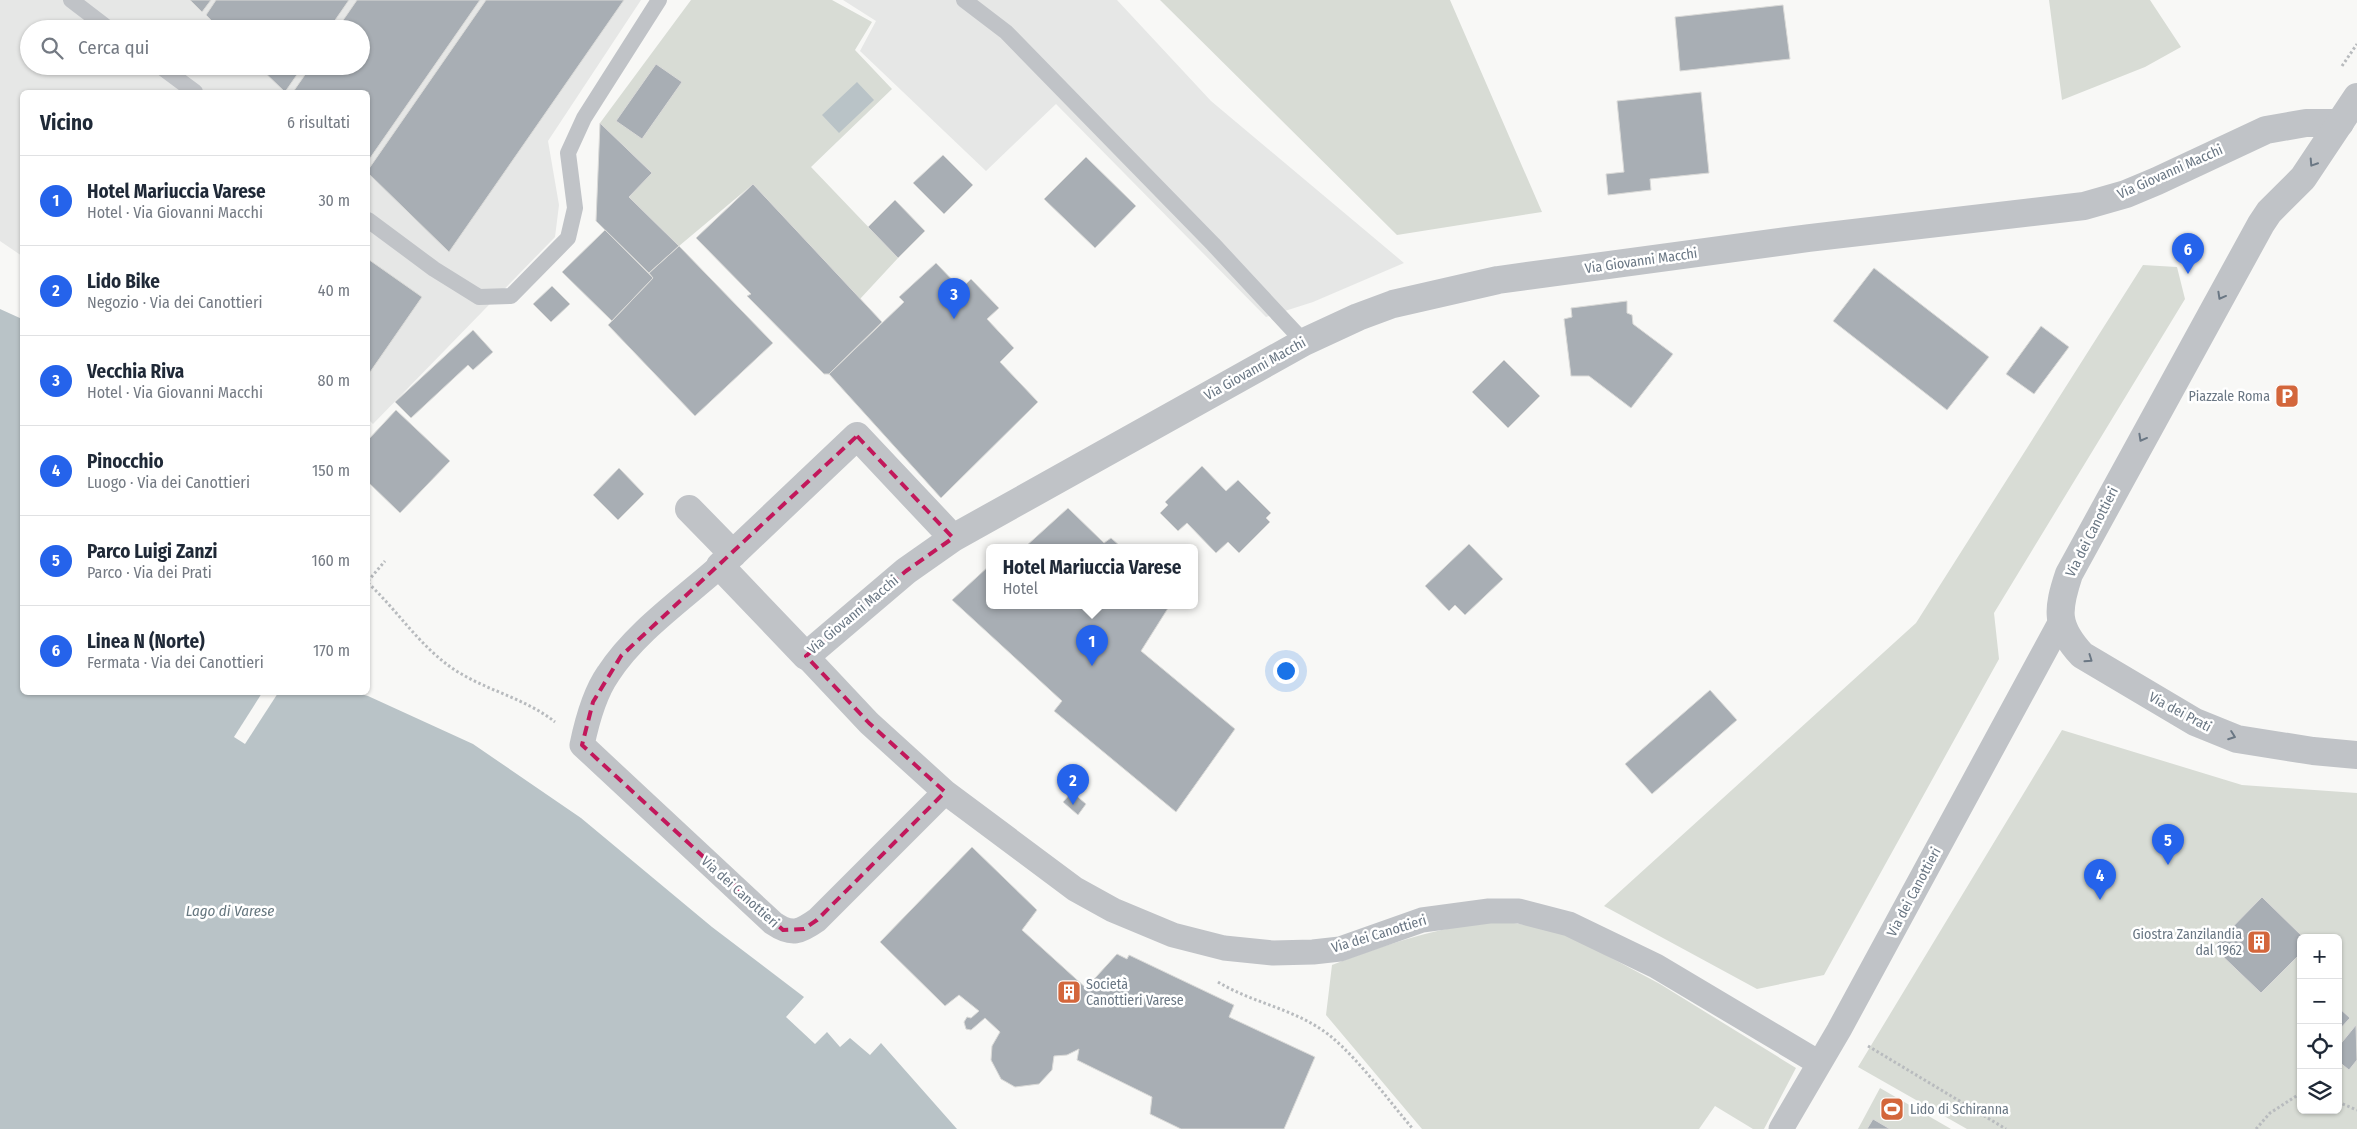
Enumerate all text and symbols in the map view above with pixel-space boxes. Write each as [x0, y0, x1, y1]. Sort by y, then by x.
search box [20, 20, 370, 75]
icon: search [38, 34, 66, 62]
text: Cerca qui [78, 36, 149, 59]
text: Vicino [40, 110, 93, 136]
text: 6 risultati [287, 113, 350, 132]
street label: Via Giovanni Macchi [2115, 141, 2225, 203]
one-way arrow [2310, 158, 2319, 167]
text: Hotel Mariuccia Varese [87, 180, 266, 203]
text: 1 [53, 191, 59, 210]
text: 30 m [318, 191, 350, 210]
text: Hotel · Via Giovanni Macchi [87, 203, 263, 222]
pin: 6 [2172, 233, 2204, 274]
street label: Via Giovanni Macchi [1584, 245, 1698, 277]
text: Lido Bike [87, 270, 160, 293]
pin: 3 [938, 278, 970, 319]
text: 2 [52, 281, 60, 300]
text: 40 m [318, 281, 350, 300]
one-way arrow [2217, 290, 2227, 299]
text: Negozio · Via dei Canottieri [87, 293, 263, 312]
street label: Via Giovanni Macchi [1201, 334, 1309, 404]
text: Vecchia Riva [87, 360, 184, 383]
text: 3 [52, 371, 60, 390]
text: 80 m [318, 371, 350, 390]
text: Hotel · Via Giovanni Macchi [87, 383, 263, 402]
parking icon: Piazzale Roma [2274, 383, 2300, 409]
place label: Piazzale Roma [2188, 388, 2270, 405]
one-way arrow [2138, 432, 2148, 441]
text: Pinocchio [87, 450, 164, 473]
text: 4 [52, 461, 60, 480]
text: 150 m [312, 461, 350, 480]
text: Luogo · Via dei Canottieri [87, 473, 250, 492]
street label: Via dei Canottieri [2062, 484, 2122, 580]
text: Parco Luigi Zanzi [87, 540, 217, 563]
popup [986, 544, 1198, 609]
text: 5 [52, 551, 60, 570]
text: 160 m [311, 551, 350, 570]
text: Hotel Mariuccia Varese [1003, 556, 1181, 579]
text: Parco · Via dei Prati [87, 563, 212, 582]
street label: Via Giovanni Macchi [804, 572, 902, 658]
text: Hotel [1003, 579, 1038, 598]
pin: 1 [1076, 625, 1108, 666]
text: Linea N (Norte) [87, 630, 205, 653]
text: 6 [52, 641, 60, 660]
text: 170 m [313, 641, 350, 660]
text: Fermata · Via dei Canottieri [87, 653, 264, 672]
one-way arrow [2083, 653, 2093, 662]
your location [1273, 658, 1299, 684]
street label: Via dei Prati [2146, 688, 2214, 736]
one-way arrow [2227, 730, 2236, 740]
pin: 2 [1057, 764, 1089, 805]
pin: 5 [2152, 824, 2184, 865]
street label: Via dei Canottieri [1883, 844, 1945, 940]
street label: Via dei Canottieri [698, 853, 782, 931]
pin: 4 [2084, 859, 2116, 900]
water label: Lago di Varese [186, 902, 274, 920]
street label: Via dei Canottieri [1329, 911, 1429, 957]
place label: Giostra Zanzilandia dal 1962 [2132, 926, 2242, 959]
building icon: Giostra Zanzilandia dal 1962 [2246, 929, 2272, 955]
map controls [2297, 934, 2342, 1114]
button: + [2297, 934, 2342, 979]
place label: Società Canottieri Varese [1086, 976, 1184, 1009]
building icon: Società Canottieri Varese [1056, 979, 1082, 1005]
button: − [2297, 979, 2342, 1024]
button: locate [2297, 1024, 2342, 1069]
button: layers [2297, 1069, 2342, 1114]
sports icon: Lido di Schiranna [1879, 1096, 1905, 1122]
place label: Lido di Schiranna [1910, 1101, 2009, 1118]

